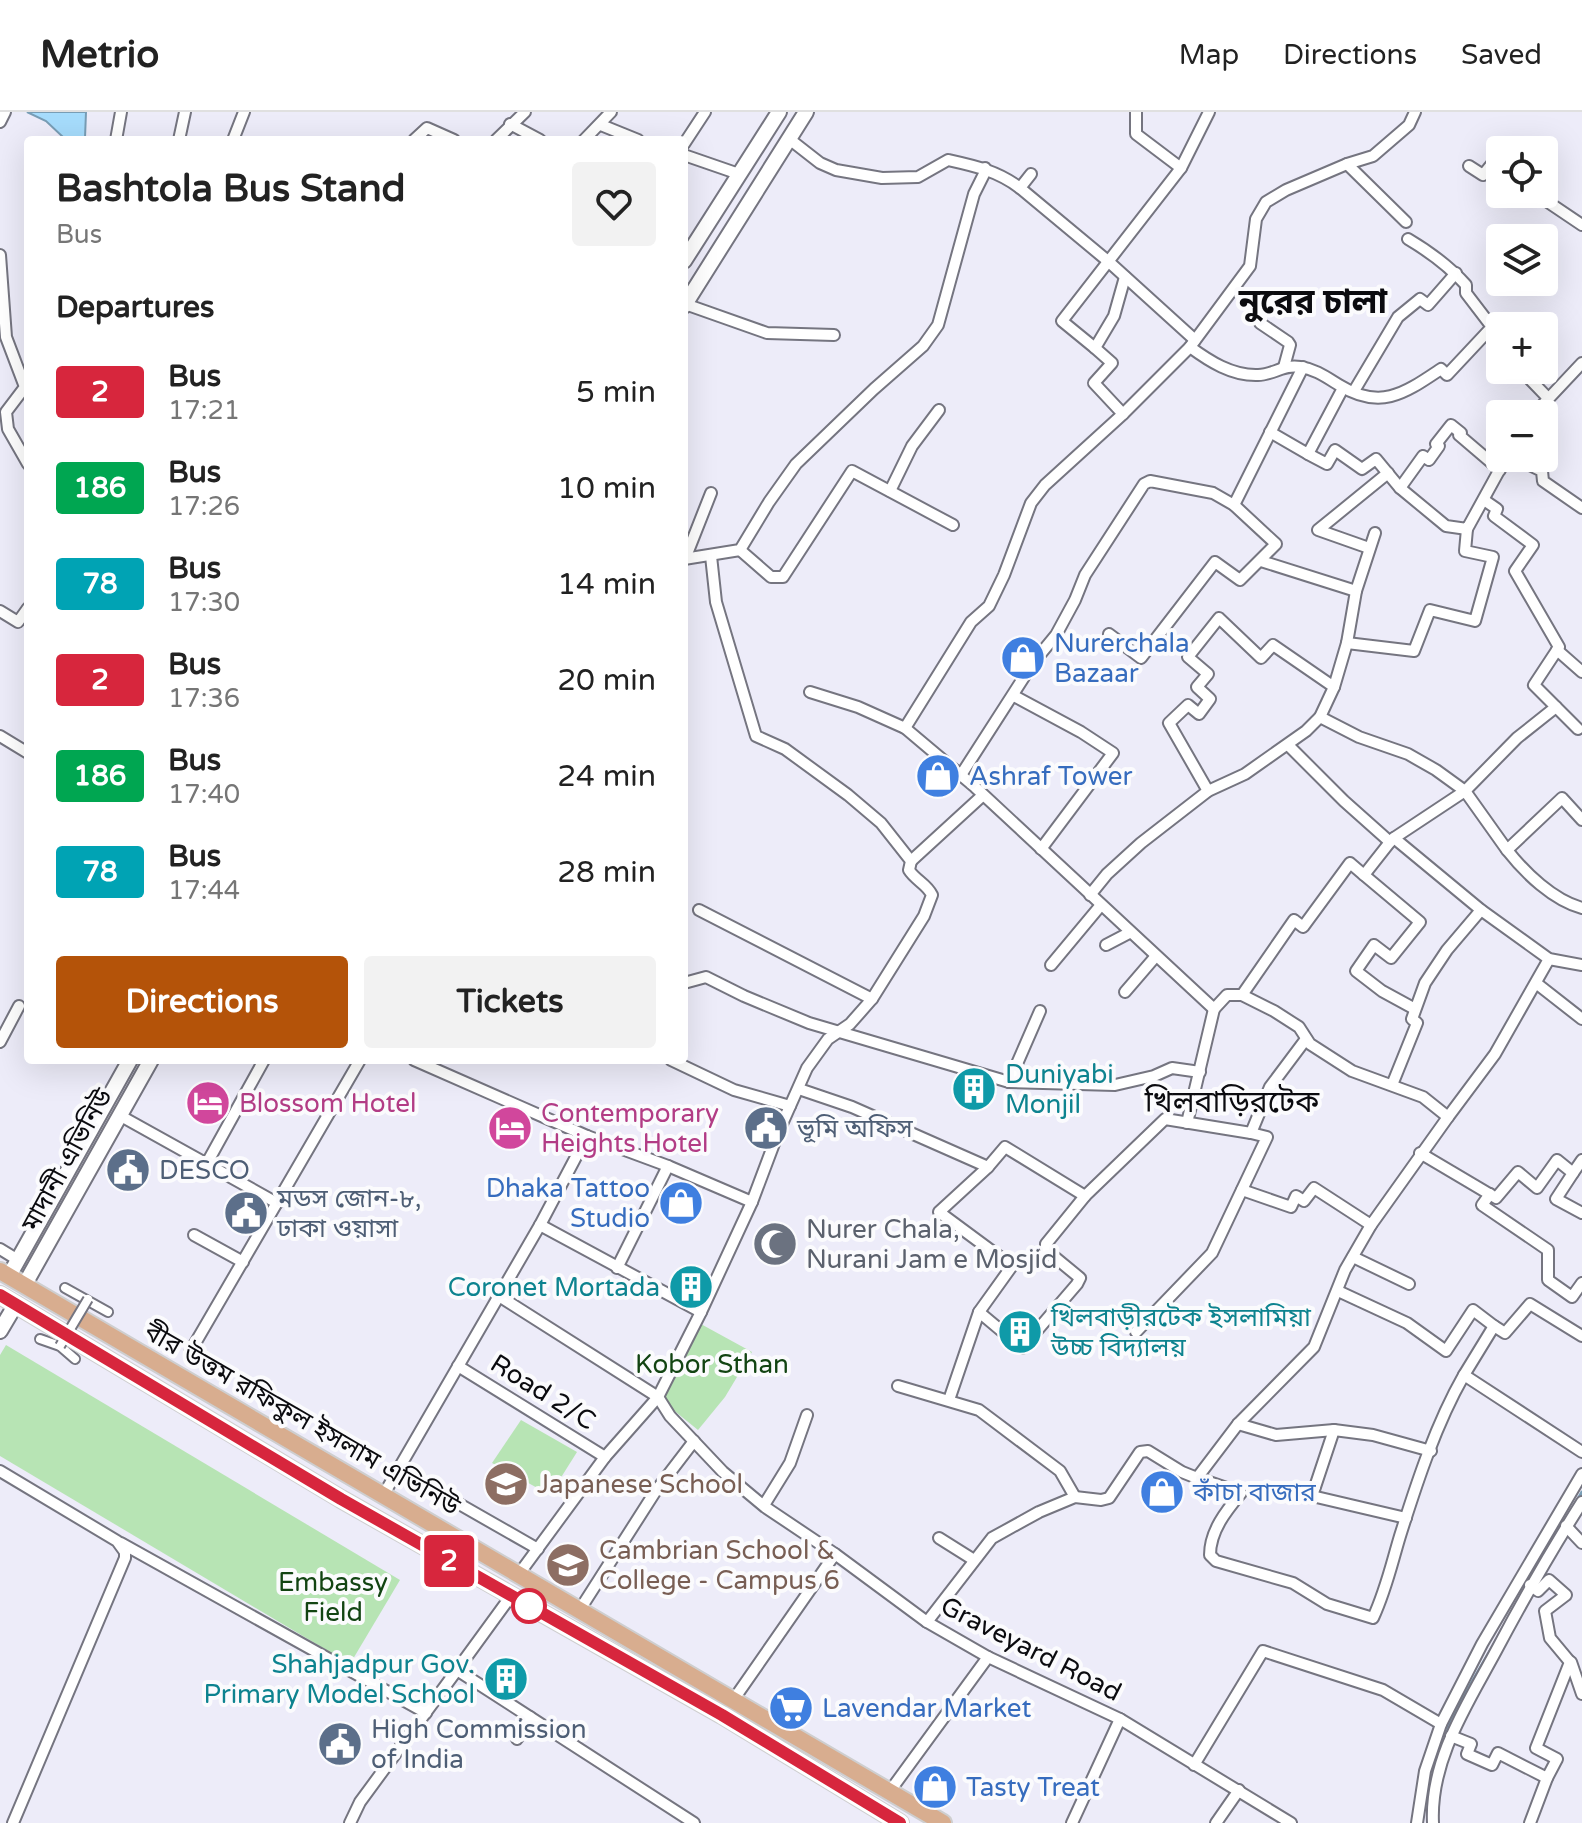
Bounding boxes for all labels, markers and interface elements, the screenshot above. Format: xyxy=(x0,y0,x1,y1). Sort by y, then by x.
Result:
text: Metrio xyxy=(40,32,159,78)
text: Map xyxy=(1179,38,1239,72)
text: Directions xyxy=(1283,38,1417,72)
text: Saved xyxy=(1461,38,1542,72)
map controls xyxy=(1486,136,1558,472)
button: locate xyxy=(1486,136,1558,208)
button: heart xyxy=(572,162,656,246)
text: Bashtola Bus Stand xyxy=(56,166,406,212)
text: Bus xyxy=(56,219,102,250)
button: layers xyxy=(1486,224,1558,296)
district label: নুরের চালা xyxy=(1238,282,1388,323)
text: Departures xyxy=(56,289,214,326)
button: + xyxy=(1486,312,1558,384)
text: Bus xyxy=(168,358,221,395)
text: 5 min xyxy=(576,374,656,411)
text: 2 xyxy=(91,375,109,409)
text: 17:21 xyxy=(168,395,240,426)
button: − xyxy=(1486,400,1558,472)
text: Bus xyxy=(168,454,221,491)
text: 10 min xyxy=(557,470,656,507)
text: 186 xyxy=(74,471,126,505)
text: 17:26 xyxy=(168,491,240,522)
text: Bus xyxy=(168,550,221,587)
text: 14 min xyxy=(557,566,656,603)
text: 78 xyxy=(82,567,118,601)
text: 17:30 xyxy=(168,587,240,618)
place label: Nurerchala Bazaar xyxy=(1054,628,1190,689)
shop icon: Nurerchala Bazaar xyxy=(999,634,1047,682)
text: Bus xyxy=(168,646,221,683)
text: 20 min xyxy=(557,662,656,699)
text: 2 xyxy=(91,663,109,697)
text: 17:36 xyxy=(168,683,240,714)
text: Bus xyxy=(168,742,221,779)
shop icon: Ashraf Tower xyxy=(914,752,962,800)
text: 24 min xyxy=(557,758,656,795)
text: 186 xyxy=(74,759,126,793)
place label: Ashraf Tower xyxy=(969,761,1133,792)
text: 17:40 xyxy=(168,779,240,810)
text: Bus xyxy=(168,838,221,875)
text: 28 min xyxy=(557,854,656,891)
text: 78 xyxy=(82,855,118,889)
text: 17:44 xyxy=(168,875,240,906)
button: Directions xyxy=(56,956,348,1048)
button: Tickets xyxy=(364,956,656,1048)
place label: Duniyabi Monjil xyxy=(1005,1059,1114,1120)
building icon: Duniyabi Monjil xyxy=(950,1065,998,1113)
hotel icon: Blossom Hotel xyxy=(184,1079,232,1127)
street label: মাদানী এভিনিউ xyxy=(14,1083,119,1238)
district label: খিলবাড়িরটেক xyxy=(1144,1084,1320,1121)
place label: Blossom Hotel xyxy=(239,1088,416,1119)
place label: Contemporary Heights Hotel xyxy=(541,1098,719,1159)
hotel icon: Contemporary Heights Hotel xyxy=(486,1104,534,1152)
public building icon: ভূমি অফিস xyxy=(742,1104,790,1152)
place label: ভূমি অফিস xyxy=(796,1113,914,1144)
public building icon: DESCO xyxy=(104,1146,152,1194)
place label: DESCO xyxy=(159,1155,250,1186)
place label: Dhaka Tattoo Studio xyxy=(486,1173,650,1234)
shop icon: Dhaka Tattoo Studio xyxy=(657,1179,705,1227)
place label: মডস জোন-৮, ঢাকা ওয়াসা xyxy=(276,1183,422,1244)
public building icon: মডস জোন-৮, ঢাকা ওয়াসা xyxy=(222,1189,270,1237)
place label: Nurer Chala, Nurani Jam e Mosjid xyxy=(806,1214,1057,1275)
mosque icon: Nurer Chala, Nurani Jam e Mosjid xyxy=(751,1220,799,1268)
building icon: Coronet Mortada xyxy=(667,1263,715,1311)
place label: Coronet Mortada xyxy=(448,1272,660,1303)
place label: খিলবাড়ীরটেক ইসলামিয়া উচ্চ বিদ্যালয় xyxy=(1050,1302,1312,1363)
building icon: খিলবাড়ীরটেক ইসলামিয়া উচ্চ বিদ্যালয় xyxy=(996,1308,1044,1356)
street label: বীর উত্তম রফিকুল ইসলাম এভিনিউ xyxy=(138,1315,466,1522)
street label: Road 2/C xyxy=(485,1348,601,1436)
park label: Kobor Sthan xyxy=(635,1349,789,1380)
school or university icon: Japanese School xyxy=(482,1460,530,1508)
shop icon: কাঁচা বাজার xyxy=(1138,1468,1186,1516)
place label: Japanese School xyxy=(537,1469,743,1500)
place label: কাঁচা বাজার xyxy=(1192,1477,1316,1508)
line badge: 2 xyxy=(423,1535,475,1587)
place label: Cambrian School & College - Campus 6 xyxy=(599,1535,840,1596)
school or university icon: Cambrian School & College - Campus 6 xyxy=(544,1541,592,1589)
text: 2 xyxy=(440,1544,458,1578)
park label: Embassy Field xyxy=(278,1567,388,1628)
unlabelled marker xyxy=(512,1589,546,1623)
street label: Graveyard Road xyxy=(935,1590,1127,1708)
place label: Shahjadpur Gov. Primary Model School xyxy=(203,1649,475,1710)
building icon: Shahjadpur Gov. Primary Model School xyxy=(482,1655,530,1703)
supermarket icon: Lavendar Market xyxy=(767,1684,815,1732)
place label: Lavendar Market xyxy=(822,1693,1032,1724)
place label: High Commission of India xyxy=(371,1714,587,1775)
public building icon: High Commission of India xyxy=(316,1720,364,1768)
shop icon: Tasty Treat xyxy=(911,1763,959,1811)
place label: Tasty Treat xyxy=(966,1772,1100,1803)

